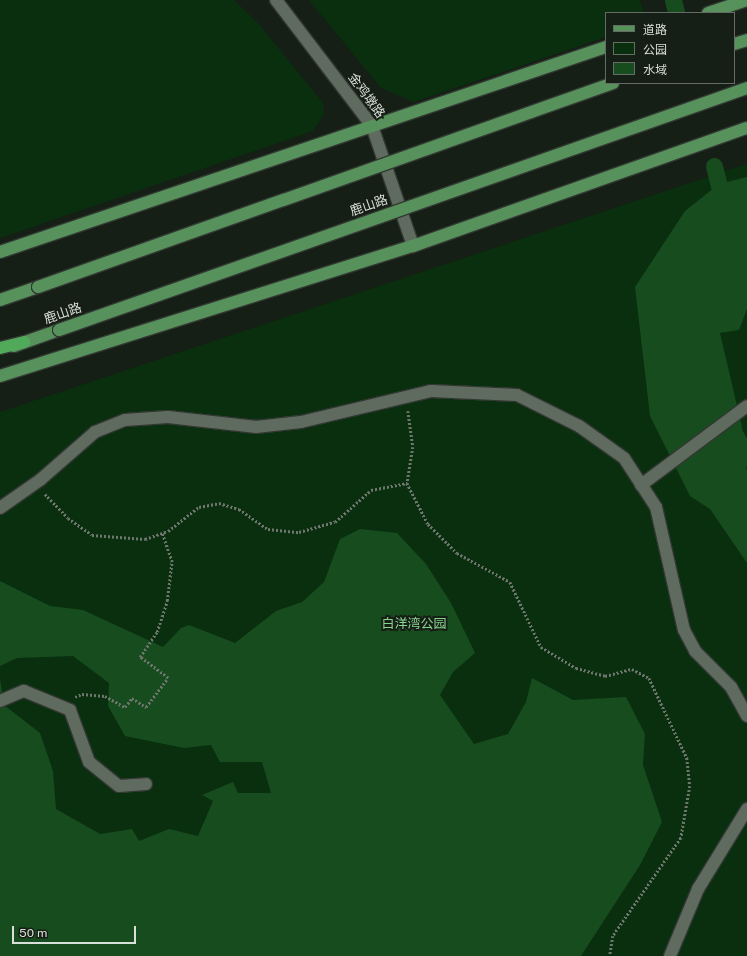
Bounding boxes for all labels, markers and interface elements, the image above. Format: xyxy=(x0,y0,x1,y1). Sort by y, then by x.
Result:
legend xyxy=(605,12,735,84)
text: 道路 xyxy=(643,23,667,37)
text: 公园 xyxy=(643,43,667,57)
text: 水域 xyxy=(643,63,667,77)
street label: 金鸡墩路 xyxy=(344,70,388,122)
street label: 鹿山路 xyxy=(348,192,390,220)
street label: 鹿山路 xyxy=(42,300,84,328)
park label: 白洋湾公园 xyxy=(382,616,446,632)
scale bar xyxy=(14,918,138,944)
text: 50 m xyxy=(19,926,47,940)

